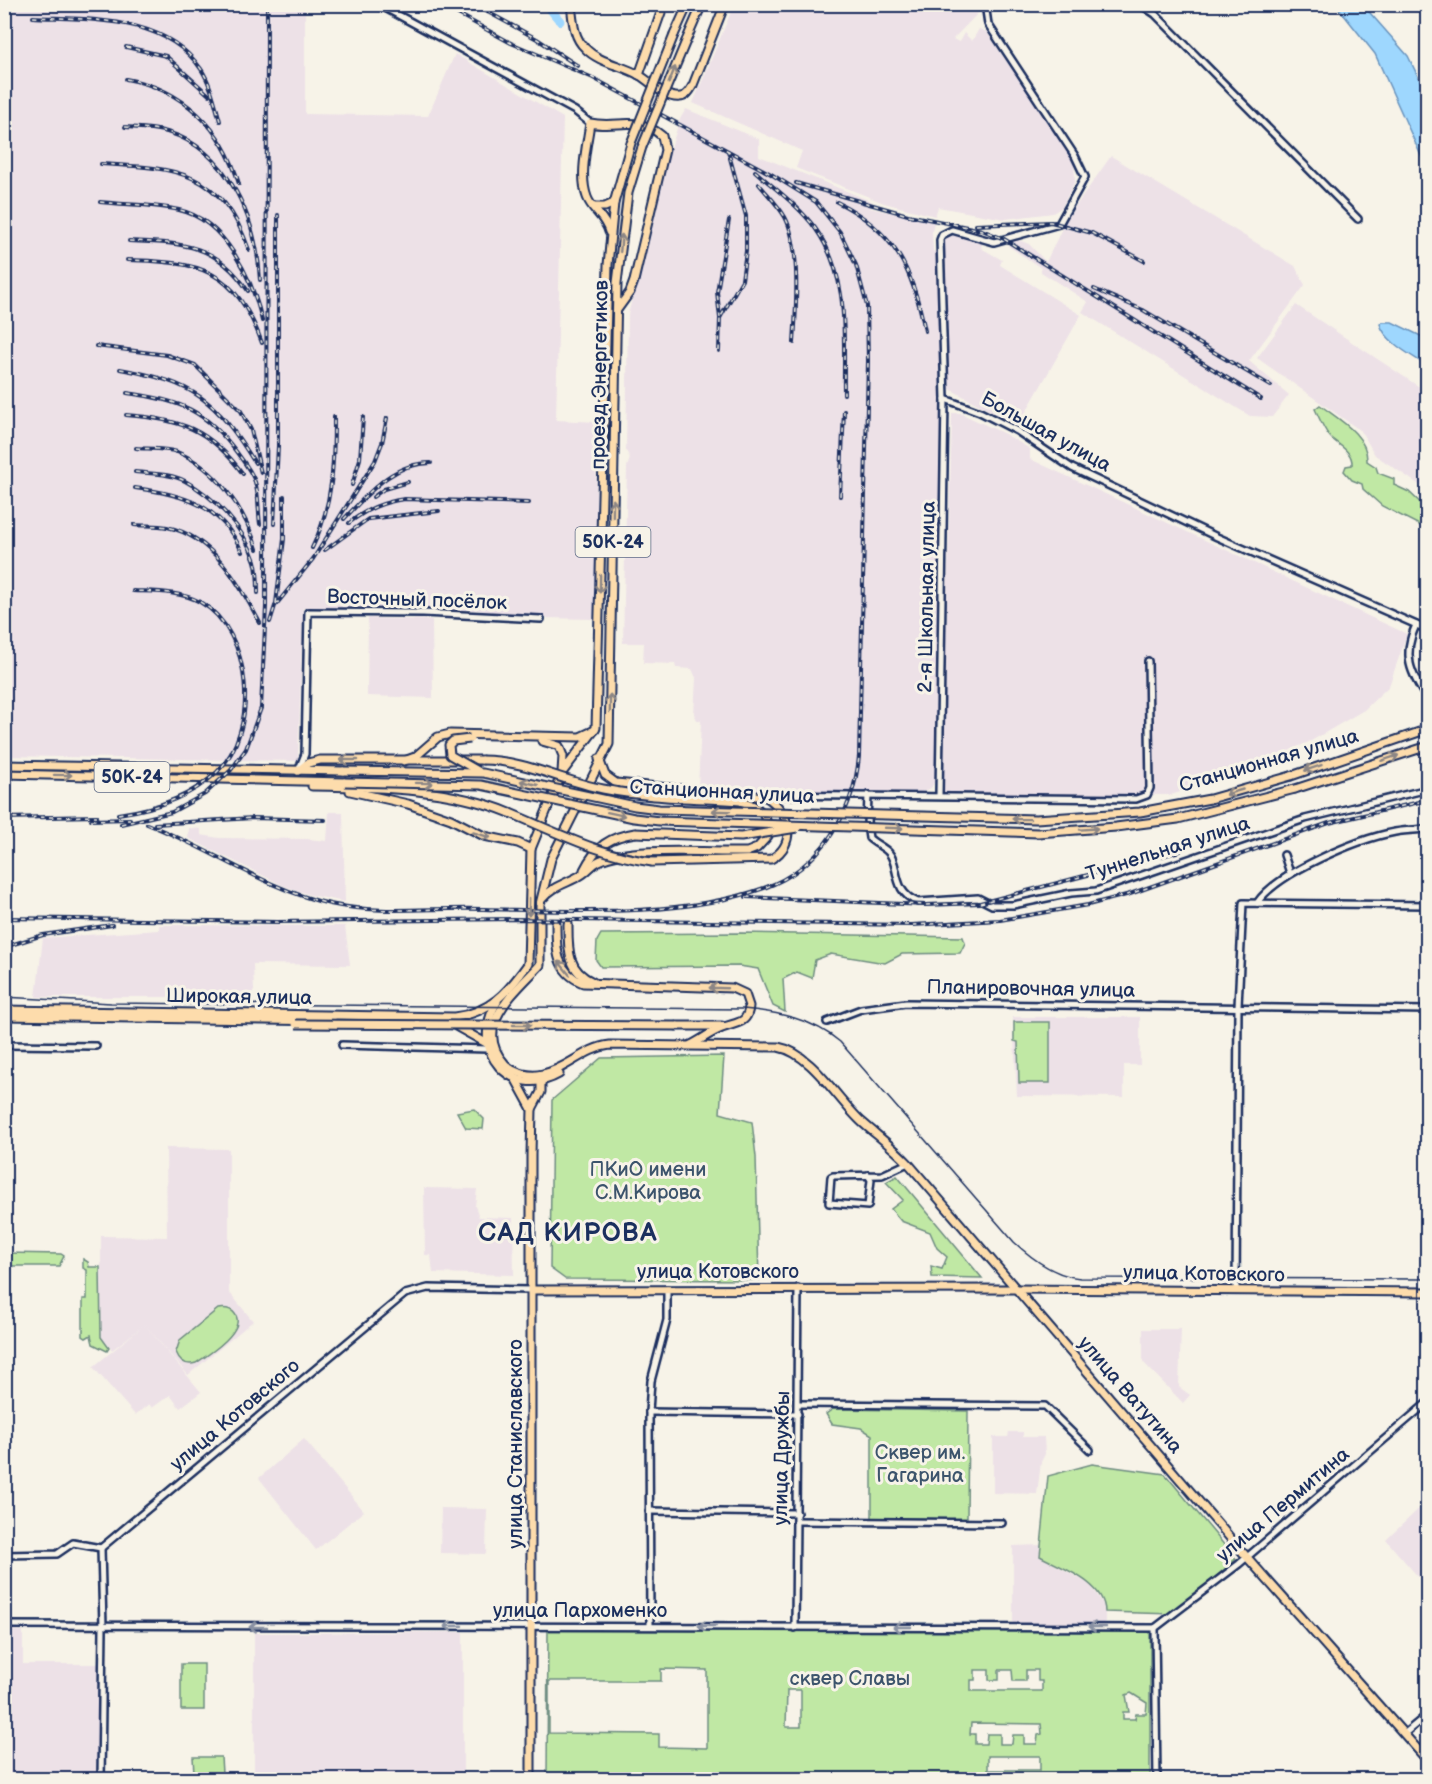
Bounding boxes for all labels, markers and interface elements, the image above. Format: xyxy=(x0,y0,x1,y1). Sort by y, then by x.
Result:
one-way arrow xyxy=(667,66,678,84)
one-way arrow xyxy=(616,234,627,253)
street label: проезд Энергетиков xyxy=(586,279,614,470)
street label: Большая улица xyxy=(977,386,1115,478)
one-way arrow xyxy=(607,499,619,519)
street label: 2-я Школьная улица xyxy=(913,501,941,693)
road number: 50К-24 xyxy=(576,527,650,557)
one-way arrow xyxy=(594,573,606,593)
street label: Восточный посёлок xyxy=(326,585,508,615)
one-way arrow xyxy=(604,694,616,714)
street label: Станционная улица xyxy=(1177,724,1362,798)
one-way arrow xyxy=(1380,752,1399,763)
one-way arrow xyxy=(340,754,360,766)
road number: 50К-24 xyxy=(94,762,170,792)
one-way arrow xyxy=(1304,764,1323,775)
one-way arrow xyxy=(52,770,72,781)
street label: Станционная улица xyxy=(629,775,815,809)
one-way arrow xyxy=(519,777,539,788)
one-way arrow xyxy=(414,778,434,789)
one-way arrow xyxy=(1225,787,1244,798)
one-way arrow xyxy=(711,805,731,816)
one-way arrow xyxy=(606,809,625,821)
street label: Туннельная улица xyxy=(1083,811,1253,887)
one-way arrow xyxy=(1011,813,1031,825)
one-way arrow xyxy=(884,822,904,834)
one-way arrow xyxy=(1079,823,1099,834)
one-way arrow xyxy=(472,830,491,841)
one-way arrow xyxy=(523,897,535,917)
one-way arrow xyxy=(558,960,571,976)
street label: Планировочная улица xyxy=(927,975,1136,1003)
one-way arrow xyxy=(709,982,729,993)
street label: Широкая улица xyxy=(166,984,312,1010)
one-way arrow xyxy=(512,1019,532,1031)
park label: ПКиО имени С.М.Кирова xyxy=(590,1158,706,1205)
district label: САД КИРОВА xyxy=(478,1218,658,1249)
street label: улица Котовского xyxy=(637,1260,799,1284)
street label: улица Котовского xyxy=(1123,1261,1285,1287)
street label: улица Ватутина xyxy=(1073,1332,1188,1459)
street label: улица Станиславского xyxy=(504,1339,528,1549)
street label: улица Котовского xyxy=(165,1354,305,1476)
street label: улица Дружбы xyxy=(769,1390,795,1526)
park label: Сквер им. Гагарина xyxy=(875,1441,965,1488)
street label: улица Пермитина xyxy=(1212,1442,1354,1568)
street label: улица Пархоменко xyxy=(493,1599,667,1623)
one-way arrow xyxy=(444,1620,464,1632)
one-way arrow xyxy=(697,1620,717,1632)
one-way arrow xyxy=(249,1621,269,1633)
one-way arrow xyxy=(892,1621,912,1633)
one-way arrow xyxy=(1087,1622,1107,1633)
park label: сквер Славы xyxy=(790,1667,910,1691)

